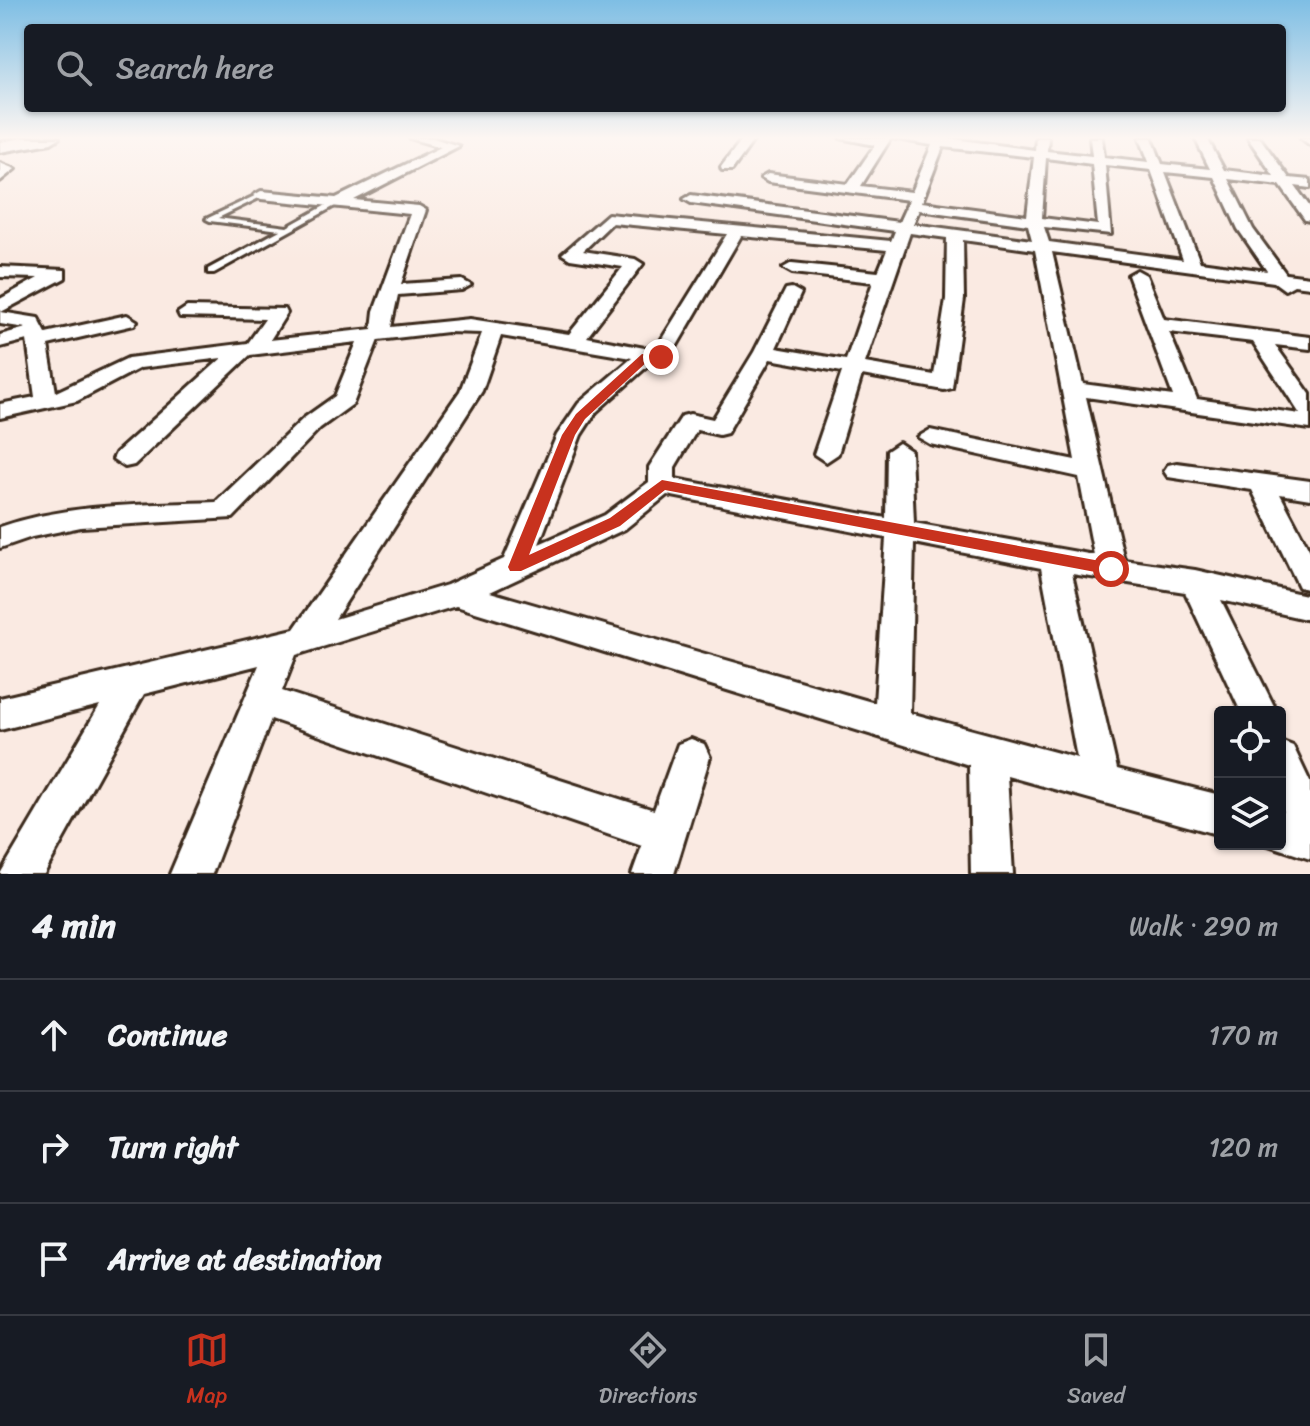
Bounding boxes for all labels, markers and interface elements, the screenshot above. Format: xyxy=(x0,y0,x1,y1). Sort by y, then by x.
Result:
search box xyxy=(24,24,1286,112)
text: Search here xyxy=(116,41,274,95)
icon: search xyxy=(52,46,96,90)
route end xyxy=(643,339,679,375)
route start xyxy=(1093,551,1129,587)
map controls xyxy=(1214,706,1286,850)
button: locate xyxy=(1214,706,1286,778)
button: layers xyxy=(1214,778,1286,850)
text: 4 min xyxy=(32,896,116,956)
text: Walk · 290 m xyxy=(1129,903,1278,949)
text: Continue xyxy=(108,1008,227,1062)
text: 170 m xyxy=(1209,1012,1278,1058)
icon: ahead xyxy=(32,1013,76,1057)
text: Turn right xyxy=(108,1120,238,1174)
text: 120 m xyxy=(1209,1124,1278,1170)
icon: right xyxy=(32,1125,76,1169)
text: Arrive at destination xyxy=(108,1232,382,1286)
icon: arrive xyxy=(32,1237,76,1281)
tab: Map xyxy=(185,1328,229,1415)
tab: Directions xyxy=(599,1328,697,1415)
tab: Saved xyxy=(1067,1328,1125,1415)

